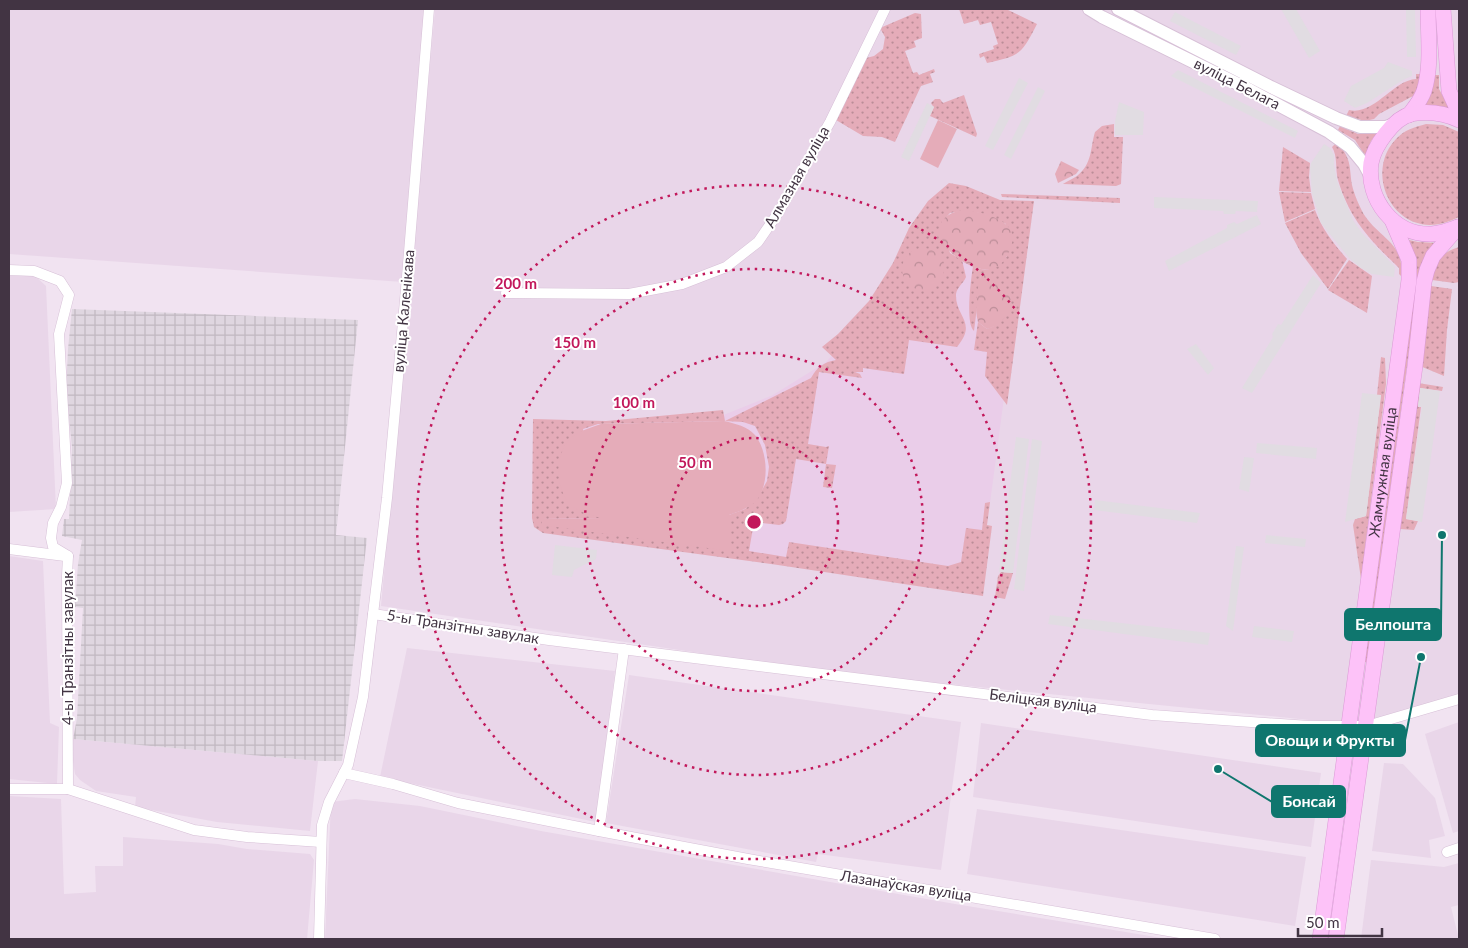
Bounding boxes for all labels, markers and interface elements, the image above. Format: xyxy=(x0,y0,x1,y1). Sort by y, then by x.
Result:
street label: вуліца Белага xyxy=(1191,54,1283,112)
street label: Алмазная вуліца xyxy=(760,123,832,230)
street label: вуліца Каленікава xyxy=(389,249,417,373)
text: 200 m xyxy=(495,274,537,292)
text: 150 m xyxy=(554,333,596,351)
text: 100 m xyxy=(613,393,655,411)
street label: Жамчужная вуліца xyxy=(1364,406,1400,538)
text: 50 m xyxy=(678,453,712,471)
centre of rings xyxy=(745,513,763,531)
street label: 4-ы Транзітны завулак xyxy=(58,571,76,725)
street label: 5-ы Транзітны завулак xyxy=(386,605,541,647)
callout: Белпошта xyxy=(1345,609,1441,640)
text: Белпошта xyxy=(1355,614,1431,633)
street label: Беліцкая вуліца xyxy=(988,684,1098,716)
callout: Овощи и Фрукты xyxy=(1256,725,1405,756)
text: Овощи и Фрукты xyxy=(1265,730,1395,749)
callout: Бонсай xyxy=(1272,786,1345,817)
text: Бонсай xyxy=(1282,791,1336,810)
street label: Лазанаўская вуліца xyxy=(838,866,973,904)
scale bar xyxy=(1298,906,1382,938)
text: 50 m xyxy=(1306,913,1340,931)

